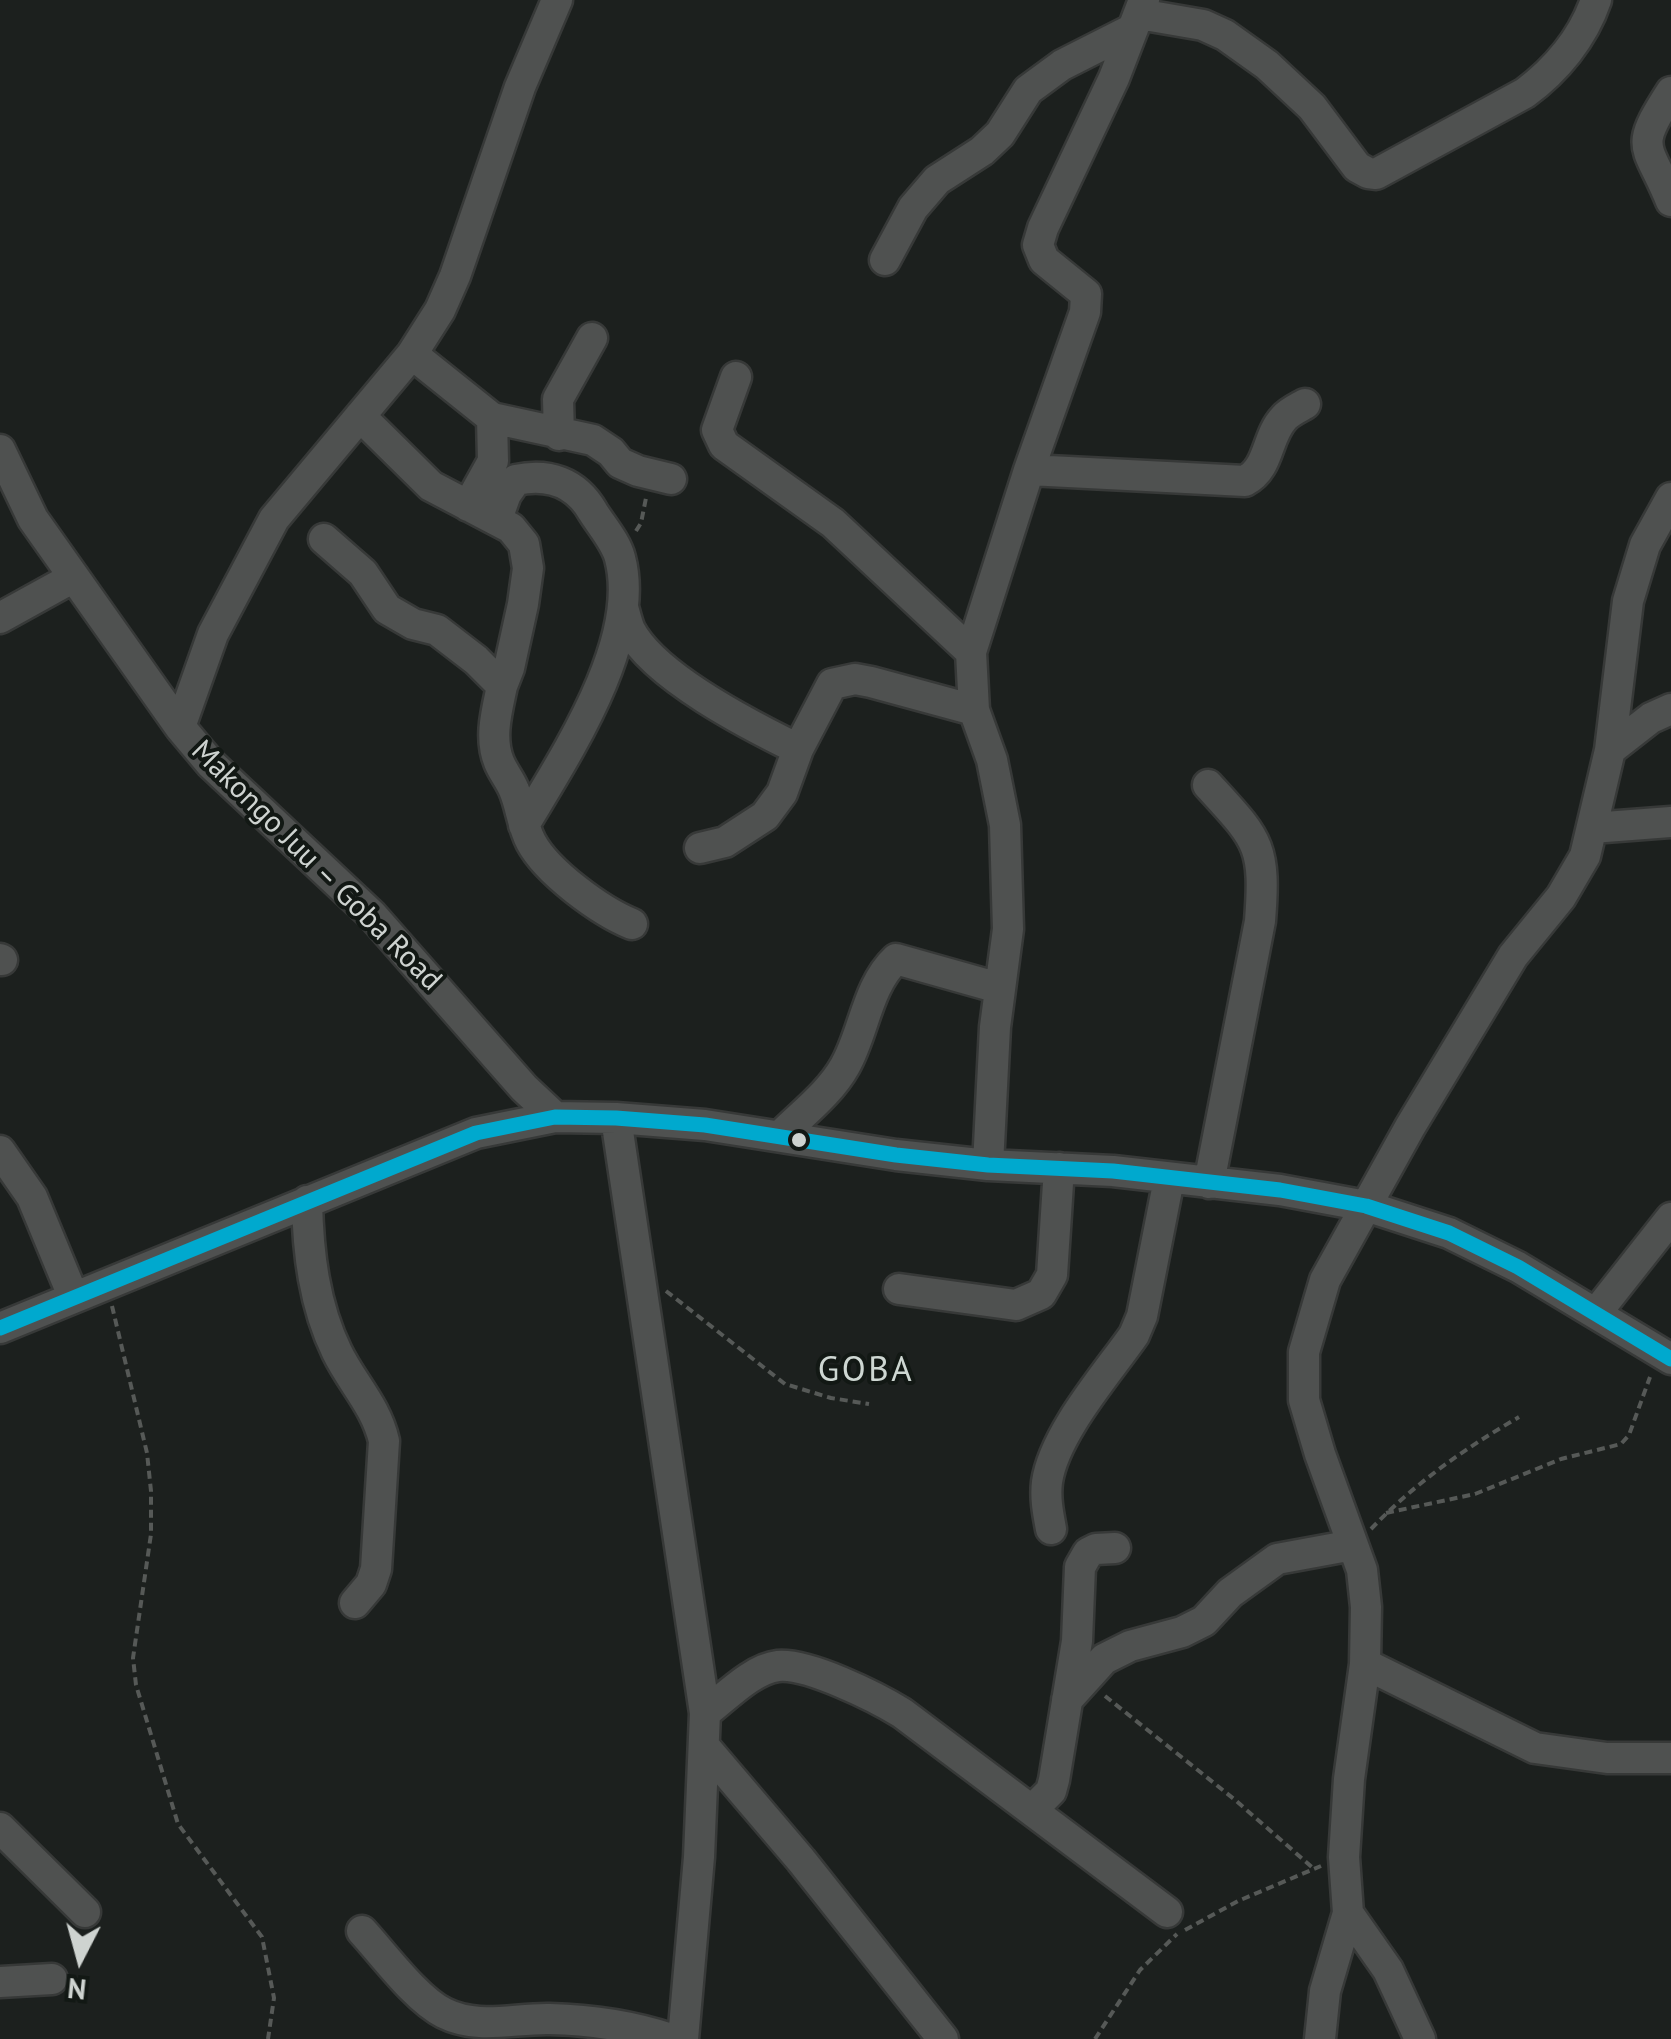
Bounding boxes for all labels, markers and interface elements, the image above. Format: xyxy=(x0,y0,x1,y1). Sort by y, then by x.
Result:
street label: Makongo Juu – Goba Road xyxy=(183,733,449,999)
unlabelled marker xyxy=(789,1130,809,1150)
district label: GOBA xyxy=(818,1350,914,1392)
north arrow xyxy=(30,1909,130,2009)
text: N xyxy=(66,1970,88,2009)

